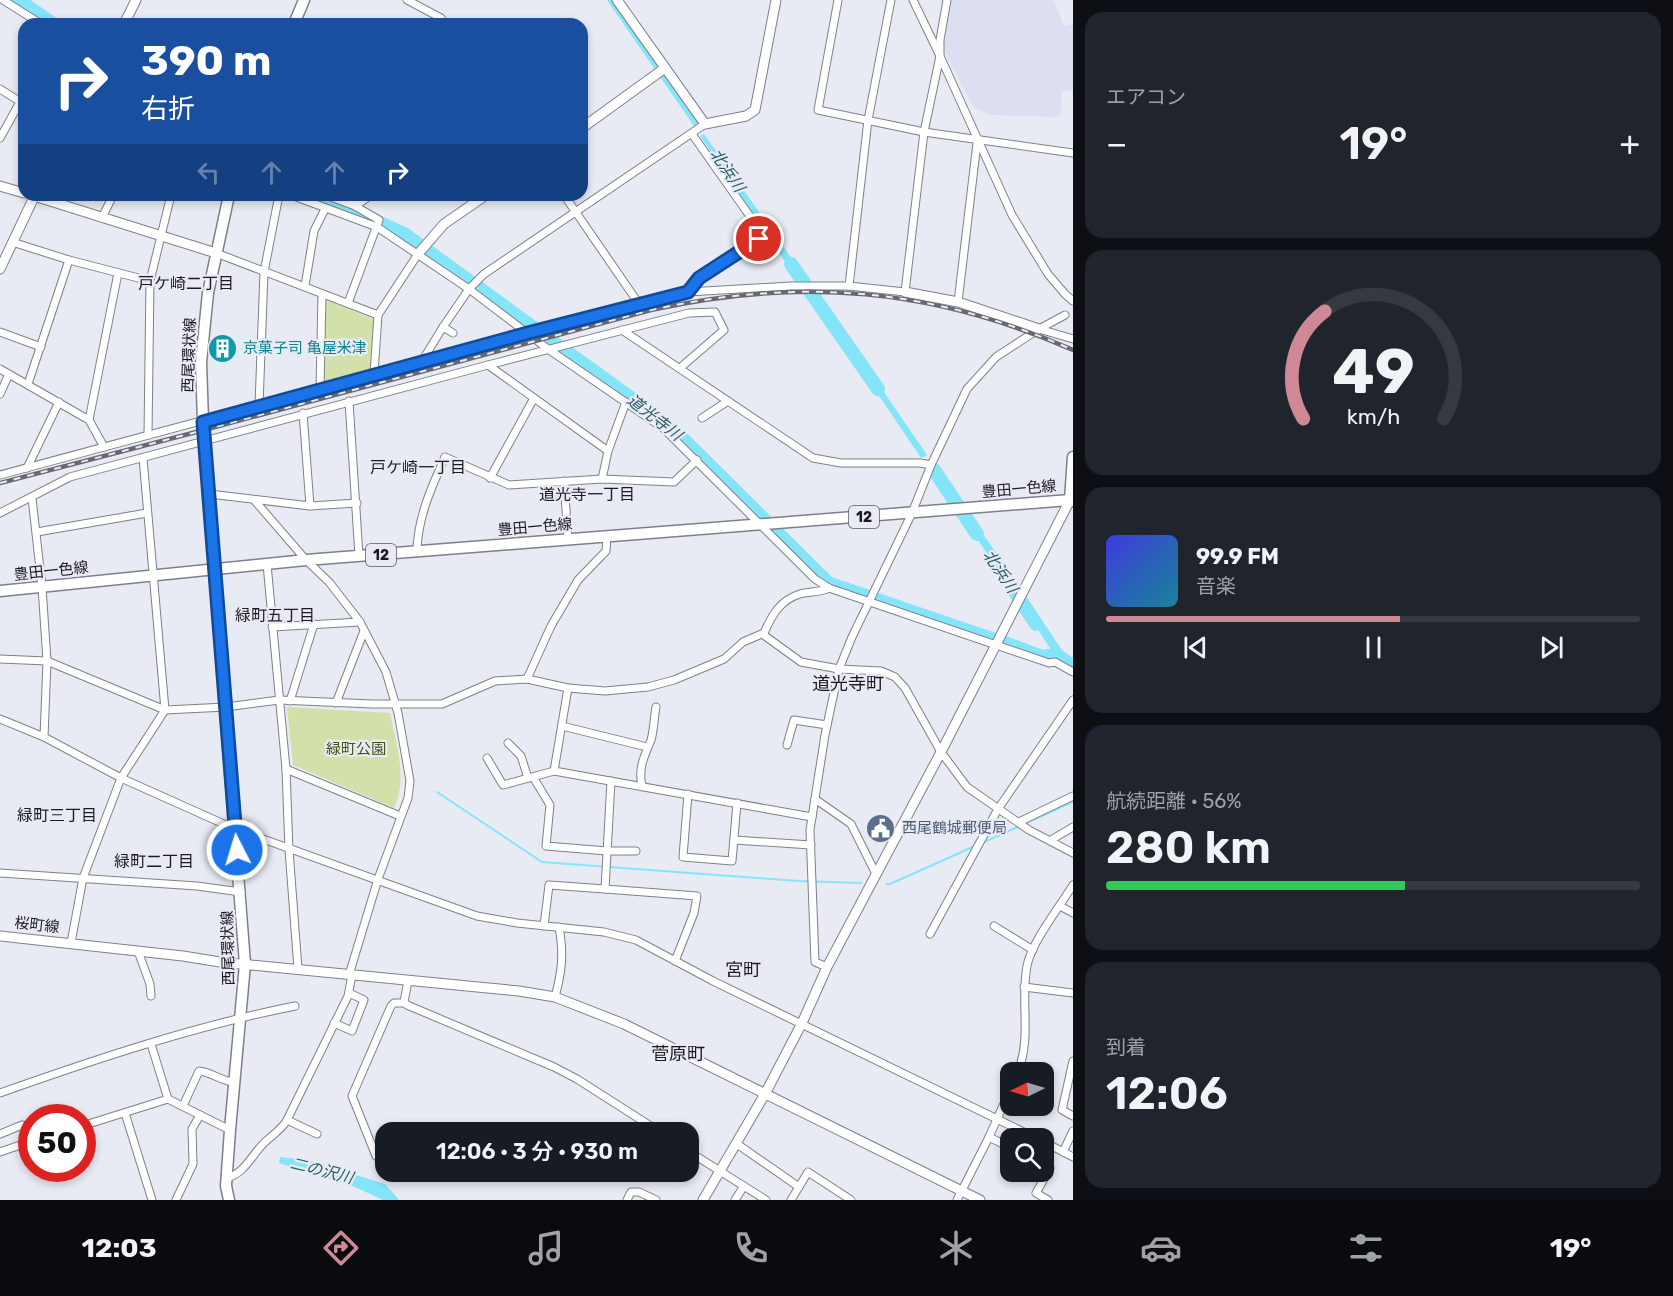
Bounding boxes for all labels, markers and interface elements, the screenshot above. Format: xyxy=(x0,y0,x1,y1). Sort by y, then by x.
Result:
text: 390 m xyxy=(141,36,272,86)
icon: right xyxy=(42,42,120,120)
text: エアコン xyxy=(1106,85,1186,109)
text: 右折 xyxy=(141,93,195,125)
text: 19° xyxy=(1339,117,1407,170)
text: − xyxy=(1106,124,1127,163)
text: + xyxy=(1619,124,1640,163)
water label: 北浜川 xyxy=(706,145,750,197)
icon: left xyxy=(192,156,225,189)
icon: ahead xyxy=(255,156,288,189)
icon: ahead xyxy=(318,156,351,189)
icon: right xyxy=(381,156,414,189)
pin xyxy=(733,213,784,264)
icon: arrive xyxy=(742,222,775,255)
district label: 戸ケ崎二丁目 xyxy=(138,274,234,293)
street label: 西尾環状線 xyxy=(179,317,199,393)
building icon: 京菓子司 亀屋米津 xyxy=(206,332,238,364)
text: 49 xyxy=(1332,336,1414,410)
place label: 京菓子司 亀屋米津 xyxy=(243,339,367,357)
water label: 道光寺川 xyxy=(624,390,687,446)
text: km/h xyxy=(1346,405,1400,430)
district label: 戸ケ崎一丁目 xyxy=(370,458,466,477)
street label: 豊田一色線 xyxy=(981,477,1057,501)
district label: 道光寺一丁目 xyxy=(539,485,635,504)
road number: 12 xyxy=(849,506,879,528)
street label: 豊田一色線 xyxy=(497,515,573,539)
text: 99.9 FM xyxy=(1196,543,1279,570)
road number: 12 xyxy=(366,544,396,566)
water label: 北浜川 xyxy=(979,546,1023,598)
street label: 豊田一色線 xyxy=(13,558,89,584)
text: 音楽 xyxy=(1196,574,1236,598)
district label: 緑町五丁目 xyxy=(235,606,315,625)
icon: previous xyxy=(1179,631,1212,664)
icon: pause xyxy=(1357,631,1390,664)
icon: next xyxy=(1535,631,1568,664)
district label: 道光寺町 xyxy=(812,673,884,695)
park label: 緑町公園 xyxy=(326,740,386,758)
text: 航続距離 · 56% xyxy=(1106,789,1242,813)
district label: 緑町三丁目 xyxy=(17,806,97,825)
public building icon: 西尾鶴城郵便局 xyxy=(865,812,897,844)
position arrow xyxy=(205,818,269,882)
place label: 西尾鶴城郵便局 xyxy=(902,819,1007,837)
text: 280 km xyxy=(1106,821,1271,874)
district label: 緑町二丁目 xyxy=(114,852,194,871)
street label: 西尾環状線 xyxy=(218,910,238,986)
street label: 桜町線 xyxy=(14,914,60,936)
district label: 宮町 xyxy=(725,959,761,981)
text: 到着 xyxy=(1106,1035,1146,1059)
district label: 菅原町 xyxy=(651,1043,705,1065)
north arrow xyxy=(1000,1062,1054,1116)
map controls xyxy=(1000,1062,1054,1182)
text: 12:06 xyxy=(1106,1067,1228,1120)
speed limit sign: 50 xyxy=(18,1104,96,1182)
button: search xyxy=(1000,1128,1054,1182)
text: 12:06 · 3 分 · 930 m xyxy=(436,1138,638,1165)
water label: 二の沢川 xyxy=(289,1154,357,1188)
icon: directions xyxy=(320,1227,362,1269)
icon: music xyxy=(525,1227,567,1269)
icon: phone xyxy=(730,1227,772,1269)
icon: climate xyxy=(935,1227,977,1269)
icon: car xyxy=(1140,1227,1182,1269)
icon: filters xyxy=(1345,1227,1387,1269)
text: 12:03 xyxy=(82,1232,157,1264)
text: 19° xyxy=(1550,1232,1591,1264)

